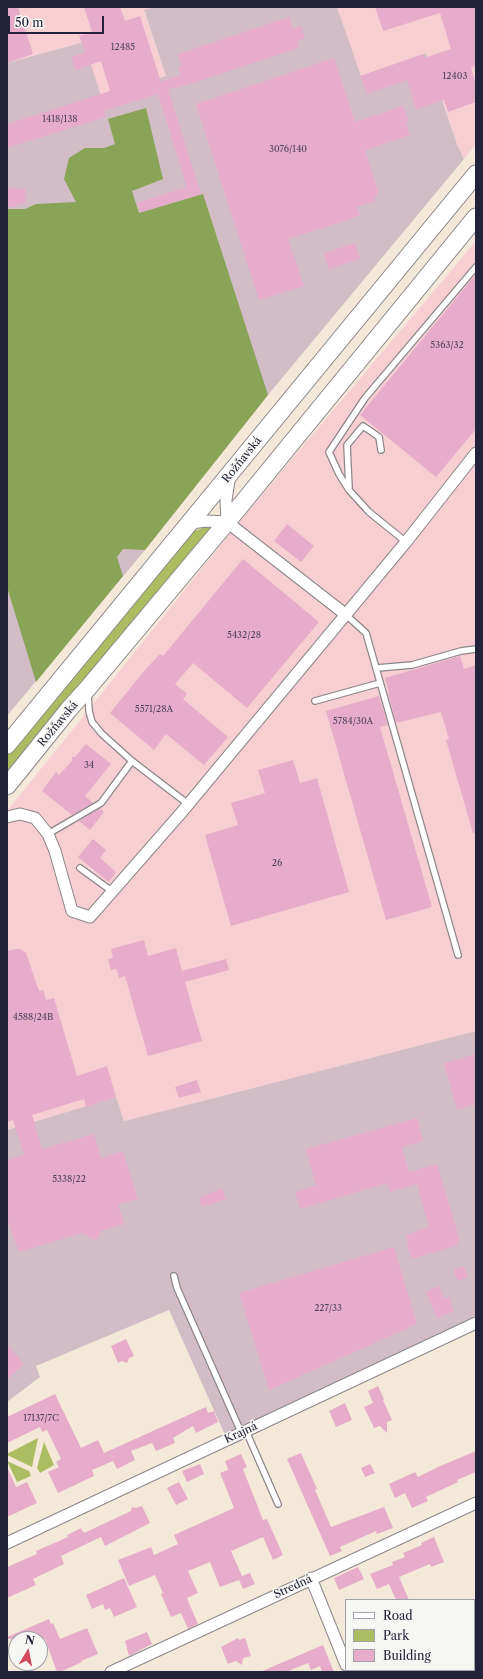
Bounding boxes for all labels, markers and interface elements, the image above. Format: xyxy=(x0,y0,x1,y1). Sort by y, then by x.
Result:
scale bar xyxy=(10,8,106,34)
text: 50 m xyxy=(15,15,44,30)
house number: 12485 xyxy=(111,42,135,52)
house number: 12403 xyxy=(443,71,467,81)
house number: 1418/138 xyxy=(42,114,78,124)
house number: 3076/140 xyxy=(269,144,307,154)
house number: 5363/32 xyxy=(430,340,464,350)
street label: Rožňavská xyxy=(220,434,264,486)
house number: 5432/28 xyxy=(227,630,261,640)
street label: Rožňavská xyxy=(35,699,81,749)
house number: 5571/28A xyxy=(135,704,173,714)
house number: 5784/30A xyxy=(333,716,373,726)
house number: 34 xyxy=(84,760,94,770)
house number: 26 xyxy=(272,858,282,868)
house number: 4588/24B xyxy=(13,1012,53,1022)
house number: 5338/22 xyxy=(52,1174,86,1184)
house number: 227/33 xyxy=(314,1303,342,1313)
house number: 17137/7C xyxy=(23,1413,59,1423)
street label: Krajná xyxy=(222,1420,260,1446)
street label: Stredná xyxy=(272,1572,314,1602)
legend xyxy=(345,1599,475,1671)
text: Road xyxy=(383,1608,413,1623)
text: Park xyxy=(383,1628,409,1643)
north arrow xyxy=(8,1631,48,1671)
text: N xyxy=(24,1632,36,1648)
text: Building xyxy=(383,1648,431,1663)

